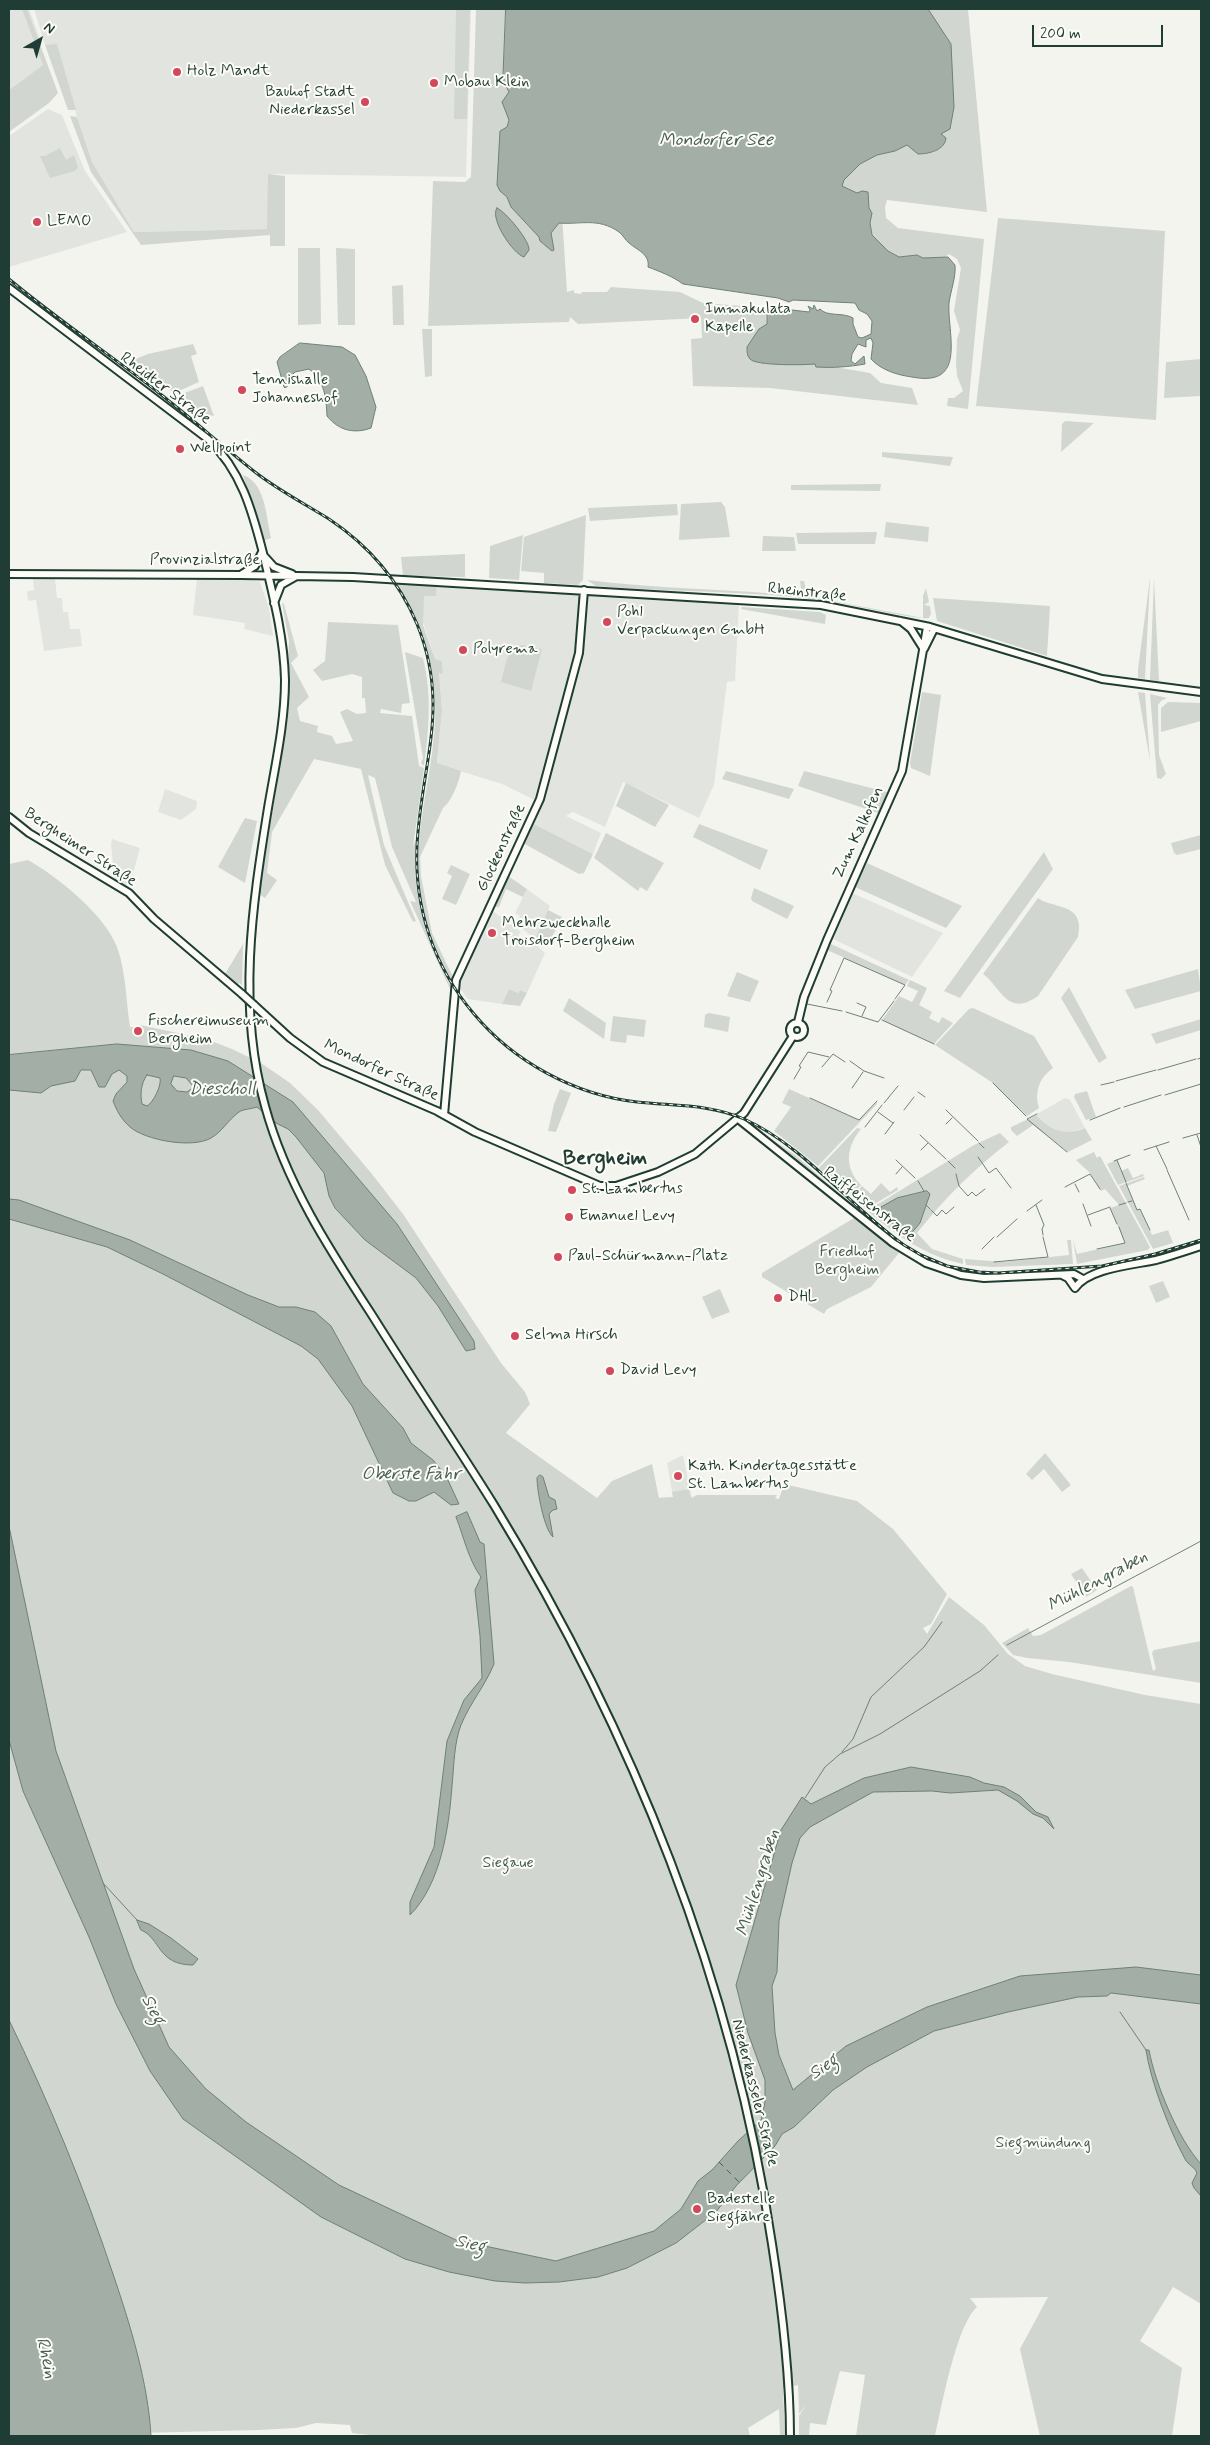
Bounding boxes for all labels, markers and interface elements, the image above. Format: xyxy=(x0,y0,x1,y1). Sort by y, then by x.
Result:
north arrow xyxy=(15,15,65,65)
scale bar xyxy=(1035,15,1166,47)
text: N xyxy=(40,18,58,38)
text: 200 m xyxy=(1040,24,1081,44)
place label: Holz Mandt xyxy=(187,62,270,82)
marker: Holz Mandt xyxy=(171,66,183,78)
place label: Mobau Klein xyxy=(444,73,529,93)
marker: Mobau Klein xyxy=(428,77,440,89)
place label: Bauhof Stadt Niederkassel xyxy=(265,83,355,121)
marker: Bauhof Stadt Niederkassel xyxy=(359,96,371,108)
water label: Mondorfer See xyxy=(659,130,773,152)
place label: LEMO xyxy=(47,212,92,232)
marker: LEMO xyxy=(31,216,43,228)
place label: Immakulata Kapelle xyxy=(705,300,791,338)
marker: Immakulata Kapelle xyxy=(689,313,701,325)
street label: Rheidter Straße xyxy=(116,349,214,429)
place label: Tennishalle Johanneshof xyxy=(252,371,338,409)
marker: Tennishalle Johanneshof xyxy=(236,384,248,396)
place label: Wellpoint xyxy=(190,439,252,459)
marker: Wellpoint xyxy=(174,443,186,455)
street label: Provinzialstraße xyxy=(150,551,260,571)
street label: Rheinstraße xyxy=(766,579,848,607)
place label: Pohl Verpackungen GmbH xyxy=(617,603,765,641)
marker: Pohl Verpackungen GmbH xyxy=(601,616,613,628)
place label: Polyrema xyxy=(473,640,538,660)
marker: Polyrema xyxy=(457,644,469,656)
street label: Zum Kalkofen xyxy=(829,784,889,882)
street label: Glockenstraße xyxy=(473,801,531,895)
street label: Bergheimer Straße xyxy=(20,804,140,892)
place label: Mehrzweckhalle Troisdorf-Bergheim xyxy=(502,914,635,952)
marker: Mehrzweckhalle Troisdorf-Bergheim xyxy=(486,927,498,939)
place label: Fischereimuseum Bergheim xyxy=(148,1012,269,1050)
marker: Fischereimuseum Bergheim xyxy=(132,1025,144,1037)
street label: Mondorfer Straße xyxy=(320,1036,442,1106)
water label: Diescholl xyxy=(189,1079,255,1101)
district label: Bergheim xyxy=(563,1147,647,1173)
street label: Raiffeisenstraße xyxy=(819,1163,919,1247)
place label: St. Lambertus xyxy=(582,1180,683,1200)
marker: St. Lambertus xyxy=(566,1184,578,1196)
place label: Emanuel Levy xyxy=(579,1207,675,1227)
marker: Emanuel Levy xyxy=(563,1211,575,1223)
park label: Friedhof Bergheim xyxy=(815,1243,879,1281)
place label: Paul-Schürmann-Platz xyxy=(568,1247,728,1267)
marker: Paul-Schürmann-Platz xyxy=(552,1251,564,1263)
place label: DHL xyxy=(788,1288,817,1308)
marker: DHL xyxy=(772,1292,784,1304)
place label: Selma Hirsch xyxy=(525,1326,618,1346)
marker: Selma Hirsch xyxy=(509,1330,521,1342)
place label: David Levy xyxy=(620,1361,696,1381)
marker: David Levy xyxy=(604,1365,616,1377)
place label: Kath. Kindertagesstätte St. Lambertus xyxy=(688,1457,857,1495)
water label: Oberste Fahr xyxy=(361,1464,461,1486)
marker: Kath. Kindertagesstätte St. Lambertus xyxy=(672,1470,684,1482)
water label: Mühlengraben xyxy=(1044,1547,1152,1617)
water label: Mühlengraben xyxy=(733,1827,785,1939)
park label: Siegaue xyxy=(482,1854,534,1874)
water label: Sieg xyxy=(135,1991,169,2029)
street label: Niederkasseler Straße xyxy=(726,2017,782,2169)
water label: Sieg xyxy=(805,2050,843,2086)
park label: Siegmündung xyxy=(995,2134,1091,2154)
place label: Badestelle Siegfähre xyxy=(707,2190,775,2228)
marker: Badestelle Siegfähre xyxy=(691,2203,703,2215)
water label: Sieg xyxy=(453,2231,487,2259)
water label: Rhein xyxy=(30,2335,60,2381)

